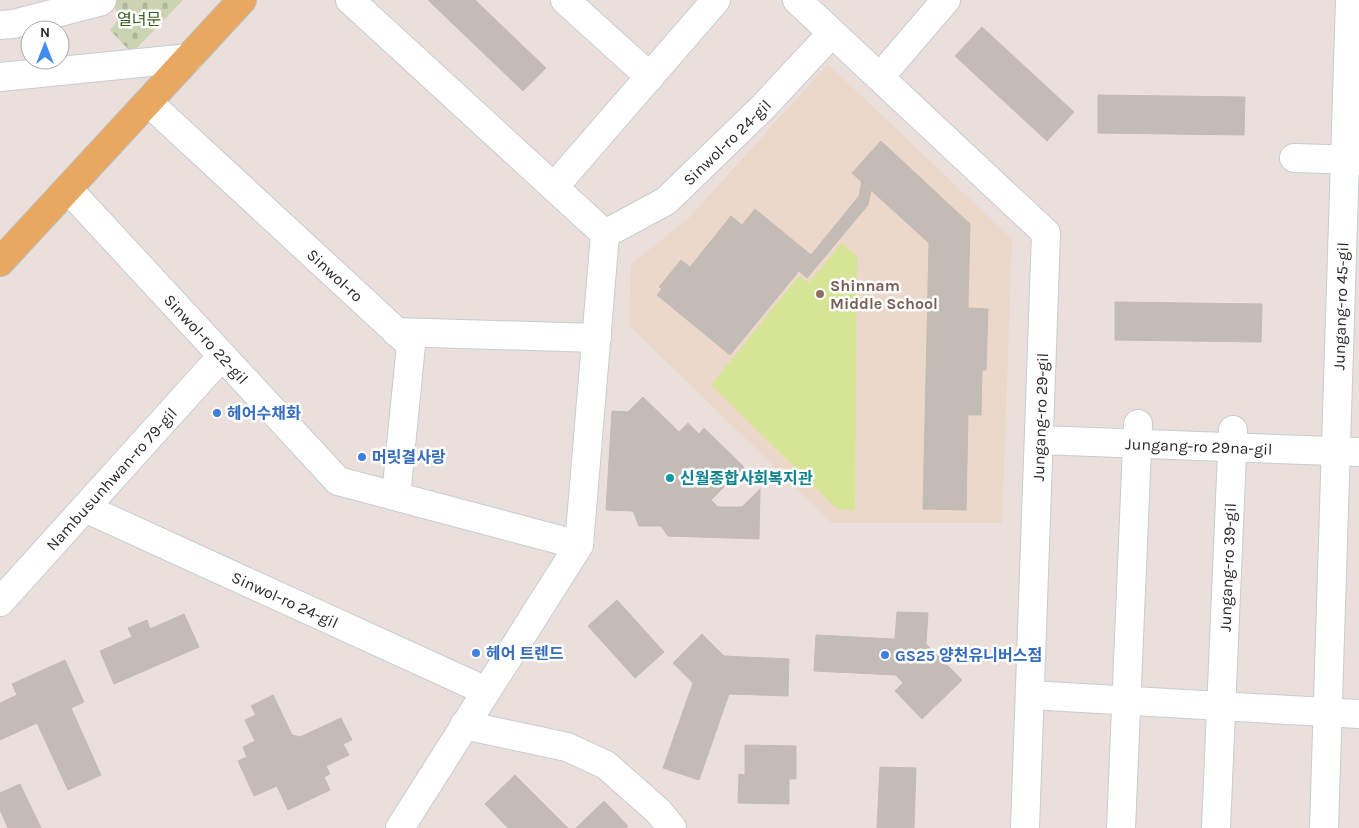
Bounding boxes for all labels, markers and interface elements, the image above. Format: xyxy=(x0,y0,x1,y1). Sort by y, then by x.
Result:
park label: 열녀문 xyxy=(117,10,161,29)
north arrow xyxy=(20,20,70,70)
text: N xyxy=(40,24,50,41)
street label: Sinwol-ro 24-gil xyxy=(679,96,775,189)
street label: Jungang-ro 45-gil xyxy=(1329,242,1352,371)
street label: Sinwol-ro xyxy=(303,245,367,306)
place label: Shinnam Middle School xyxy=(830,276,938,313)
marker: Shinnam Middle School xyxy=(814,288,826,300)
street label: Sinwol-ro 22-gil xyxy=(160,290,252,388)
street label: Jungang-ro 29-gil xyxy=(1029,352,1052,482)
street label: Nambusunhwan-ro 79-gil xyxy=(42,404,181,555)
place label: 헤어수채화 xyxy=(227,404,301,423)
marker: 헤어수채화 xyxy=(211,407,223,419)
street label: Jungang-ro 29na-gil xyxy=(1125,434,1273,459)
place label: 머릿결사랑 xyxy=(372,448,446,467)
marker: 머릿결사랑 xyxy=(356,451,368,463)
place label: 신월종합사회복지관 xyxy=(680,469,813,488)
marker: 신월종합사회복지관 xyxy=(664,472,676,484)
street label: Jungang-ro 39-gil xyxy=(1215,502,1240,632)
street label: Sinwol-ro 24-gil xyxy=(229,567,341,632)
place label: 헤어 트렌드 xyxy=(486,644,564,663)
place label: GS25 양천유니버스점 xyxy=(895,646,1042,665)
marker: 헤어 트렌드 xyxy=(470,647,482,659)
marker: GS25 양천유니버스점 xyxy=(879,649,891,661)

